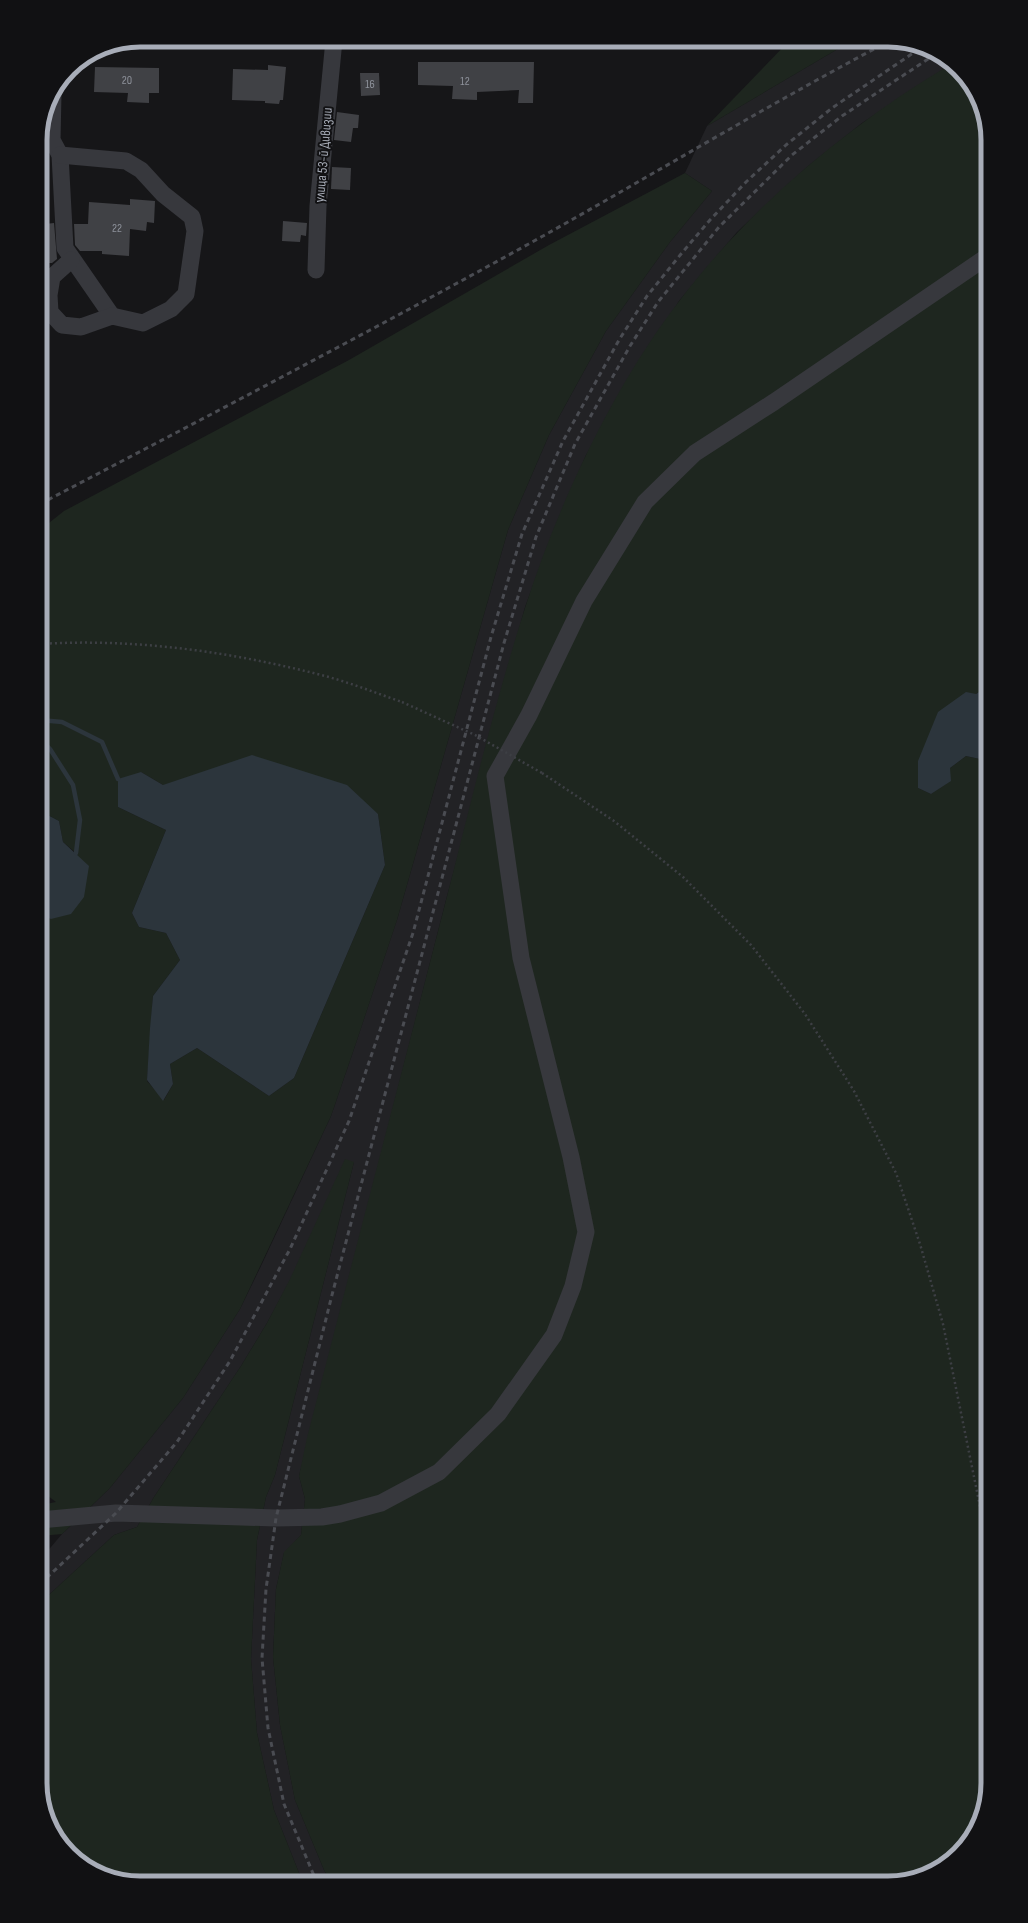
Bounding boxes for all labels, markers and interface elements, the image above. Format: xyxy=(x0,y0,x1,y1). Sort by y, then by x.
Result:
house number: 20 xyxy=(122,73,132,88)
house number: 12 xyxy=(460,74,470,89)
house number: 16 xyxy=(365,77,375,92)
street label: улица 53-й Дивизии xyxy=(311,107,336,203)
house number: 22 xyxy=(112,221,122,236)

